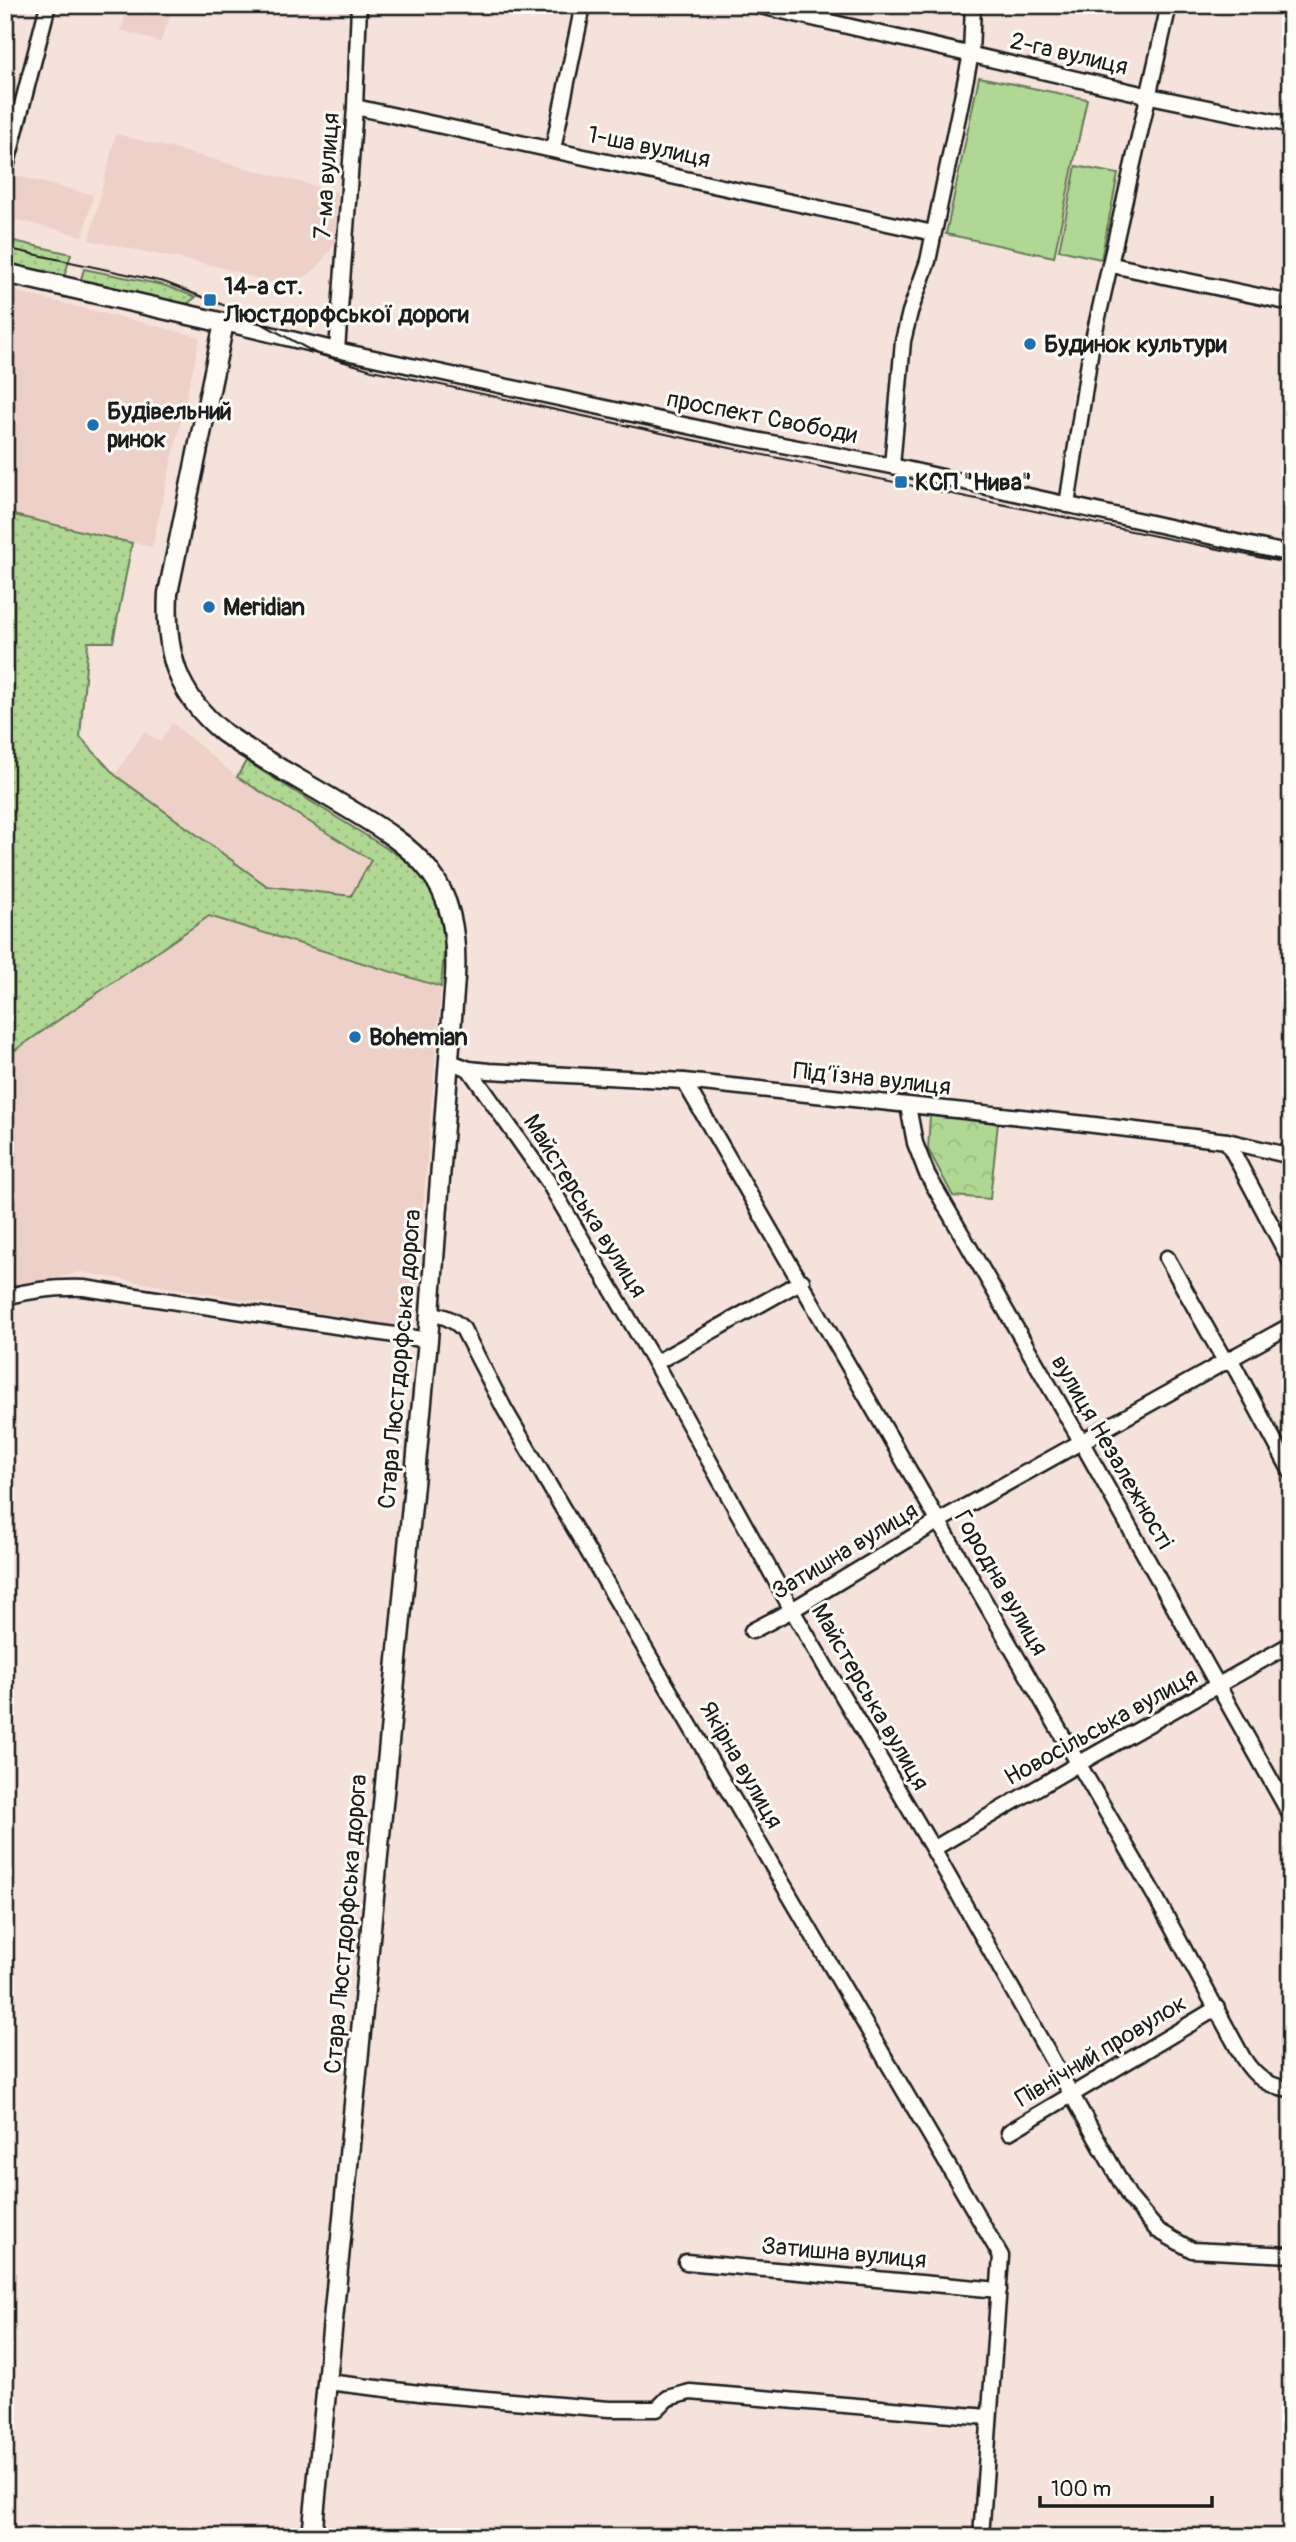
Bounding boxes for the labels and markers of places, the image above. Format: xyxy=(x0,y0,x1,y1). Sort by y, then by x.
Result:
place label: 14-а ст. Люстдорфської дороги xyxy=(223,272,469,329)
marker: 14-а ст. Люстдорфської дороги xyxy=(202,292,218,308)
place label: Будинок культури xyxy=(1044,330,1227,359)
marker: Будинок культури xyxy=(1022,336,1038,352)
place label: Будівельний ринок xyxy=(107,397,232,454)
marker: Будівельний ринок xyxy=(85,417,101,433)
place label: КСП "Нива" xyxy=(915,468,1032,497)
marker: КСП "Нива" xyxy=(893,474,909,490)
place label: Meridian xyxy=(223,593,305,622)
marker: Meridian xyxy=(201,599,217,615)
place label: Bohemian xyxy=(369,1023,468,1052)
marker: Bohemian xyxy=(347,1029,363,1045)

